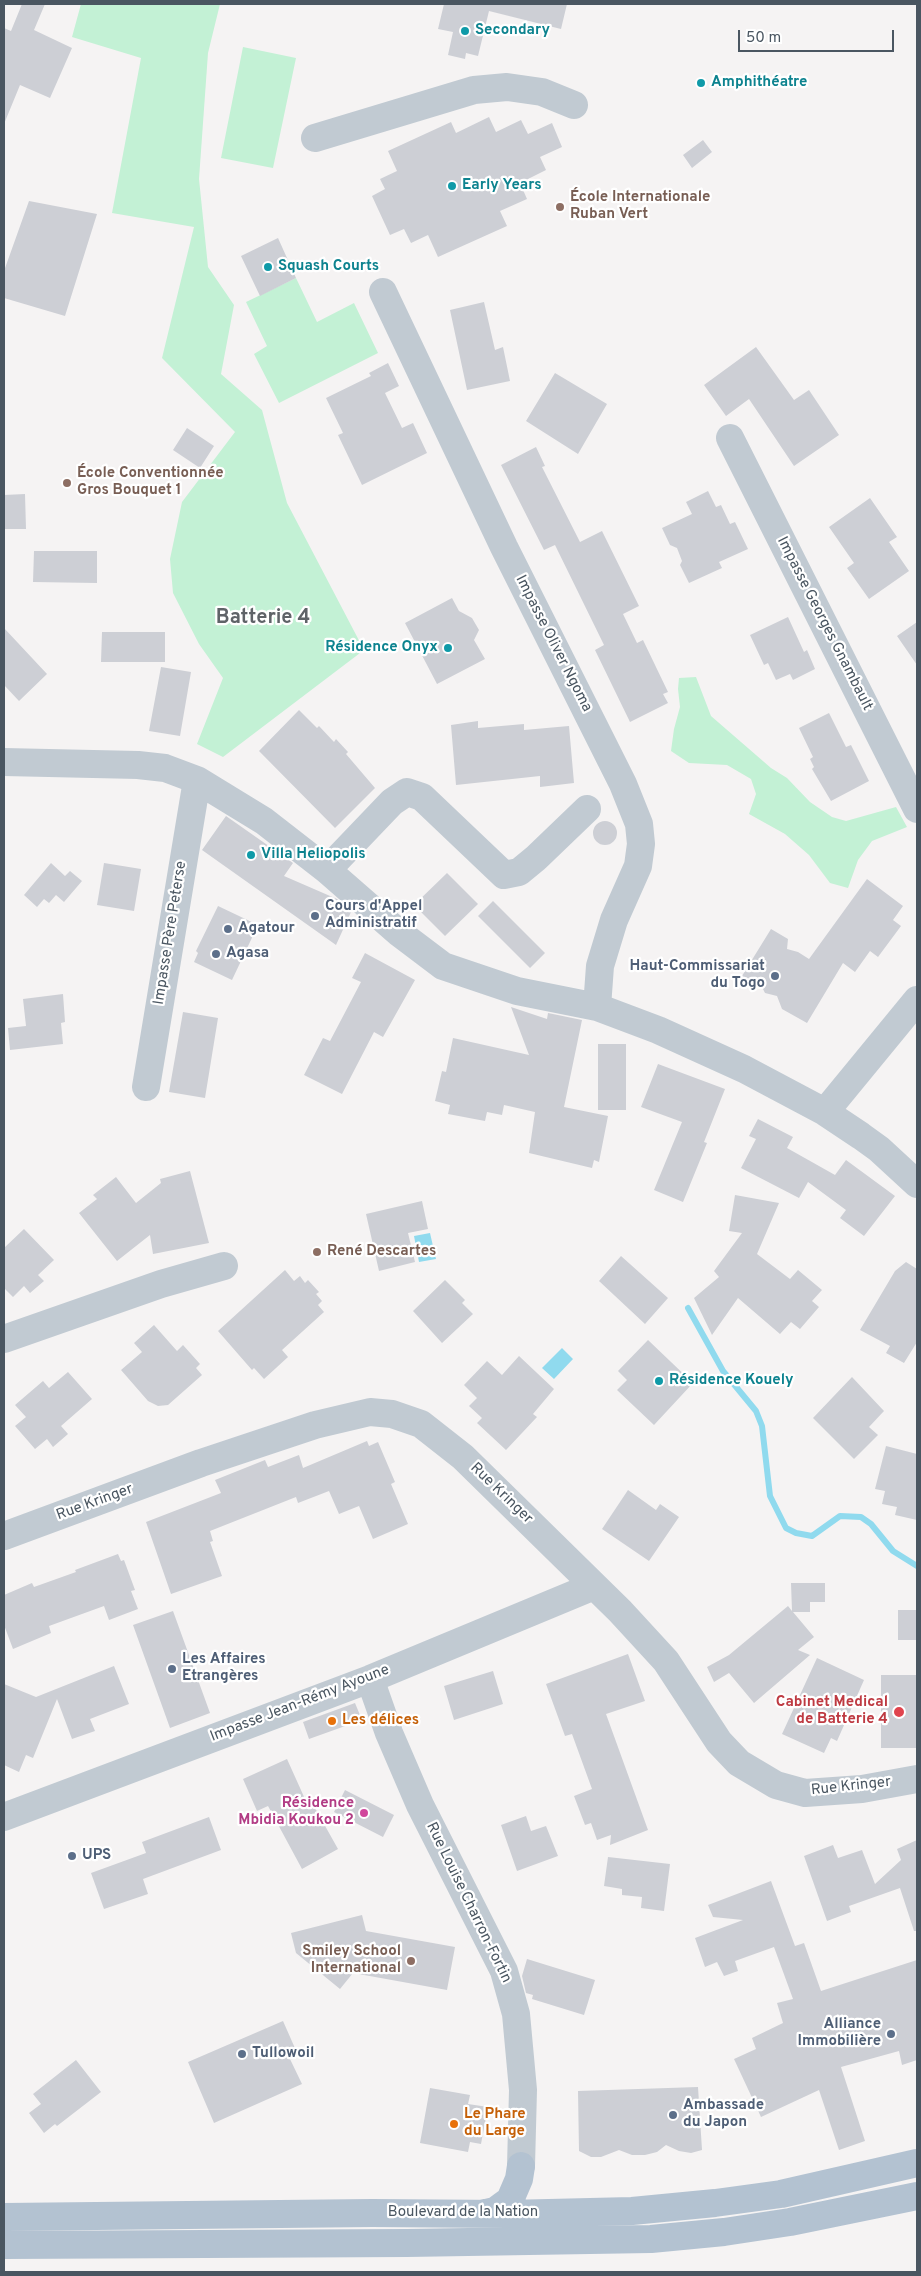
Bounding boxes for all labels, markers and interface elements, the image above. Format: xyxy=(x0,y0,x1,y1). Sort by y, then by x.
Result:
scale bar xyxy=(741,20,897,52)
place label: Secondary xyxy=(475,22,550,40)
marker: Secondary xyxy=(459,25,471,37)
text: 50 m xyxy=(746,29,781,48)
place label: Amphithéatre xyxy=(711,74,807,92)
marker: Amphithéatre xyxy=(695,77,707,89)
place label: Early Years xyxy=(462,177,542,195)
marker: Early Years xyxy=(446,180,458,192)
place label: École Internationale Ruban Vert xyxy=(570,189,710,224)
marker: École Internationale Ruban Vert xyxy=(554,201,566,213)
place label: Squash Courts xyxy=(278,258,379,276)
marker: Squash Courts xyxy=(262,261,274,273)
place label: École Conventionnée Gros Bouquet 1 xyxy=(77,465,224,500)
marker: École Conventionnée Gros Bouquet 1 xyxy=(61,477,73,489)
street label: Impasse Georges Gnambault xyxy=(772,534,876,714)
street label: Impasse Oliver Ngoma xyxy=(511,573,595,715)
district label: Batterie 4 xyxy=(216,607,310,631)
place label: Résidence Onyx xyxy=(325,639,438,657)
marker: Résidence Onyx xyxy=(442,642,454,654)
place label: Villa Heliopolis xyxy=(261,846,366,864)
marker: Villa Heliopolis xyxy=(245,849,257,861)
street label: Impasse Père Peterse xyxy=(151,860,191,1006)
place label: Cours d'Appel Administratif xyxy=(325,898,422,933)
marker: Cours d'Appel Administratif xyxy=(309,910,321,922)
place label: Agatour xyxy=(238,920,295,938)
marker: Agatour xyxy=(222,923,234,935)
place label: Agasa xyxy=(226,945,269,963)
marker: Agasa xyxy=(210,948,222,960)
place label: Haut-Commissariat du Togo xyxy=(629,958,765,993)
marker: Haut-Commissariat du Togo xyxy=(769,970,781,982)
place label: René Descartes xyxy=(327,1243,436,1261)
marker: René Descartes xyxy=(311,1246,323,1258)
place label: Résidence Kouely xyxy=(669,1372,794,1390)
marker: Résidence Kouely xyxy=(653,1375,665,1387)
street label: Rue Kringer xyxy=(466,1460,536,1528)
street label: Rue Kringer xyxy=(54,1481,136,1525)
place label: Les Affaires Etrangères xyxy=(182,1651,266,1686)
street label: Impasse Jean-Rémy Ayoune xyxy=(208,1661,392,1747)
marker: Les Affaires Etrangères xyxy=(166,1663,178,1675)
place label: Cabinet Medical de Batterie 4 xyxy=(776,1694,888,1729)
marker: Cabinet Medical de Batterie 4 xyxy=(892,1705,906,1719)
place label: Les délices xyxy=(342,1712,419,1730)
marker: Les délices xyxy=(326,1715,338,1727)
street label: Rue Kringer xyxy=(810,1774,892,1800)
place label: Résidence Mbidia Koukou 2 xyxy=(238,1795,354,1830)
marker: Résidence Mbidia Koukou 2 xyxy=(358,1807,370,1819)
street label: Rue Louise Charron-Fortin xyxy=(421,1820,515,1986)
place label: UPS xyxy=(82,1847,111,1865)
marker: UPS xyxy=(66,1850,78,1862)
place label: Smiley School International xyxy=(302,1943,401,1978)
marker: Smiley School International xyxy=(405,1955,417,1967)
place label: Alliance Immobilière xyxy=(798,2016,881,2051)
marker: Alliance Immobilière xyxy=(885,2028,897,2040)
place label: Tullowoil xyxy=(252,2045,314,2063)
marker: Tullowoil xyxy=(236,2048,248,2060)
place label: Ambassade du Japon xyxy=(683,2097,764,2132)
place label: Le Phare du Large xyxy=(464,2106,526,2141)
marker: Ambassade du Japon xyxy=(667,2109,679,2121)
marker: Le Phare du Large xyxy=(448,2118,460,2130)
street label: Boulevard de la Nation xyxy=(388,2204,538,2222)

